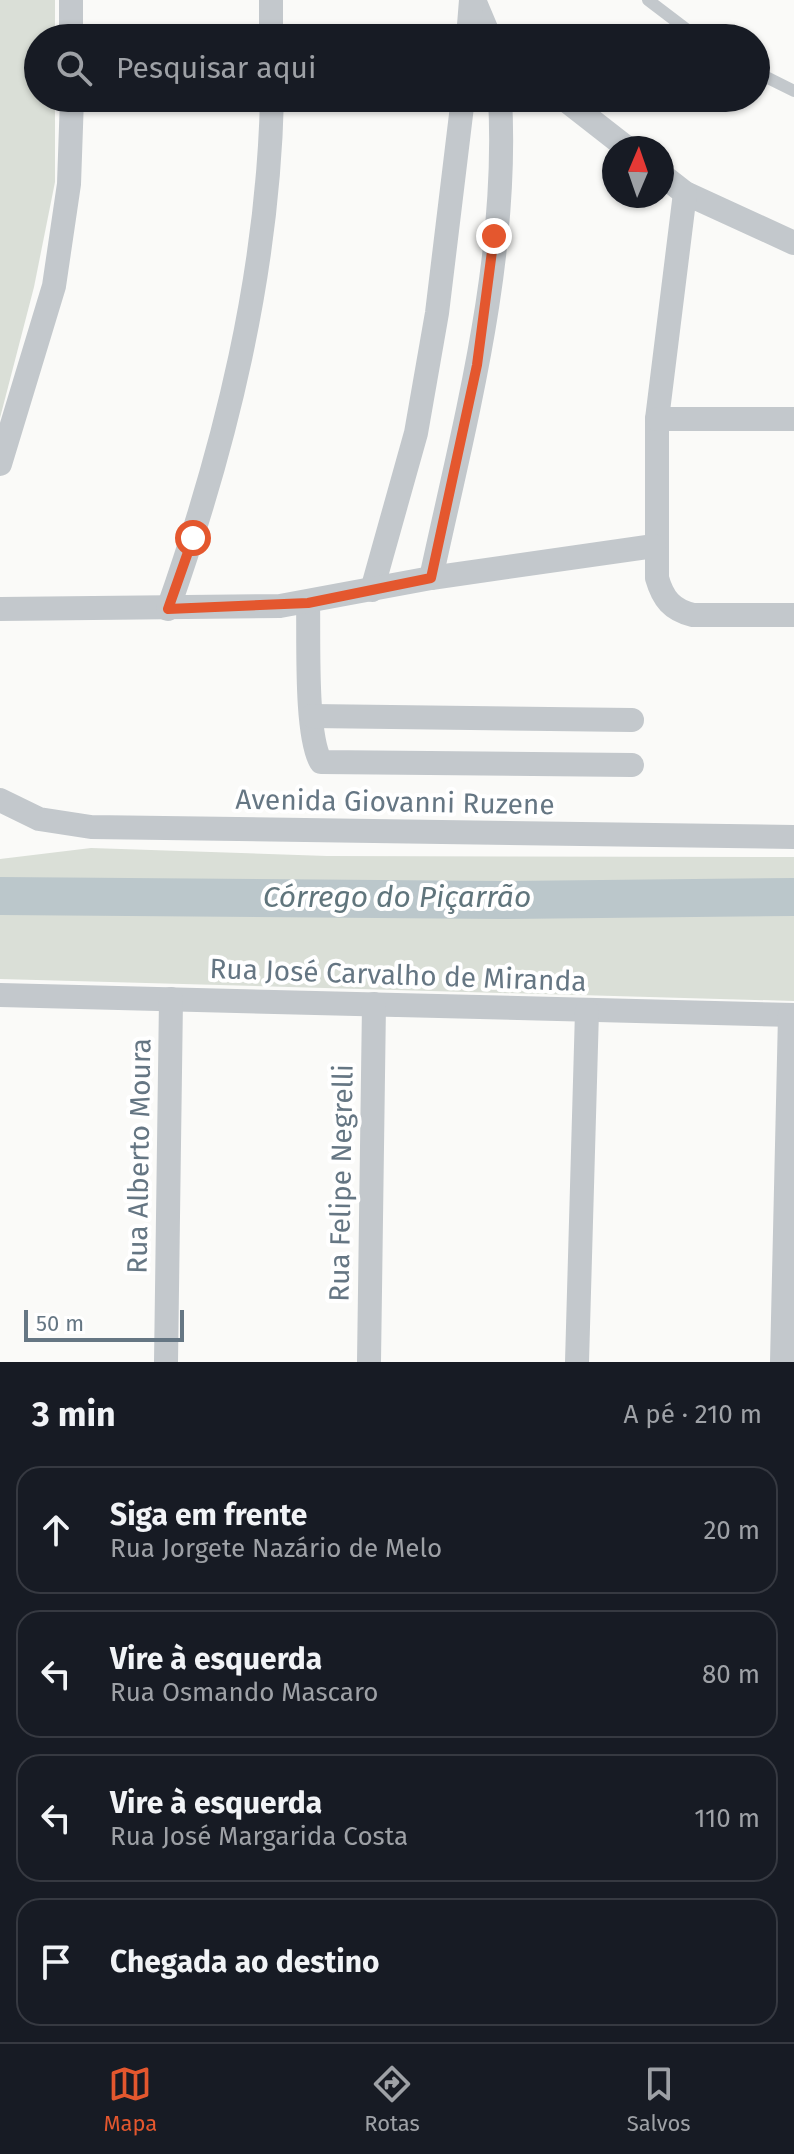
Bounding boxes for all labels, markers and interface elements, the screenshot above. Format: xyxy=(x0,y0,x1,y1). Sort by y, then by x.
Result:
search box xyxy=(24,24,770,112)
icon: search xyxy=(52,46,96,90)
text: Pesquisar aqui xyxy=(116,50,317,86)
north arrow xyxy=(602,136,674,208)
route end xyxy=(476,218,512,254)
route start xyxy=(175,520,211,556)
street label: Avenida Giovanni Ruzene xyxy=(235,783,555,821)
water label: Córrego do Piçarrão xyxy=(263,879,531,915)
street label: Rua José Carvalho de Miranda xyxy=(209,952,587,998)
street label: Rua Alberto Moura xyxy=(120,1038,158,1274)
street label: Rua Felipe Negrelli xyxy=(322,1064,360,1302)
scale bar xyxy=(24,1306,184,1342)
text: 50 m xyxy=(36,1310,84,1337)
text: 3 min xyxy=(32,1394,116,1435)
text: A pé · 210 m xyxy=(623,1399,762,1430)
text: Siga em frente xyxy=(110,1497,307,1533)
icon: ahead xyxy=(34,1508,78,1552)
text: 20 m xyxy=(703,1515,760,1546)
text: Rua Jorgete Nazário de Melo xyxy=(110,1533,442,1564)
text: Vire à esquerda xyxy=(110,1641,322,1677)
icon: left xyxy=(34,1652,78,1696)
text: 80 m xyxy=(702,1659,760,1690)
text: Rua Osmando Mascaro xyxy=(110,1677,378,1708)
text: Vire à esquerda xyxy=(110,1785,322,1821)
icon: left xyxy=(34,1796,78,1840)
text: 110 m xyxy=(694,1803,760,1834)
text: Rua José Margarida Costa xyxy=(110,1821,408,1852)
icon: arrive xyxy=(34,1940,78,1984)
text: Chegada ao destino xyxy=(110,1944,380,1980)
tab: Mapa xyxy=(103,2062,157,2137)
tab: Rotas xyxy=(364,2062,420,2137)
tab: Salvos xyxy=(627,2062,691,2137)

